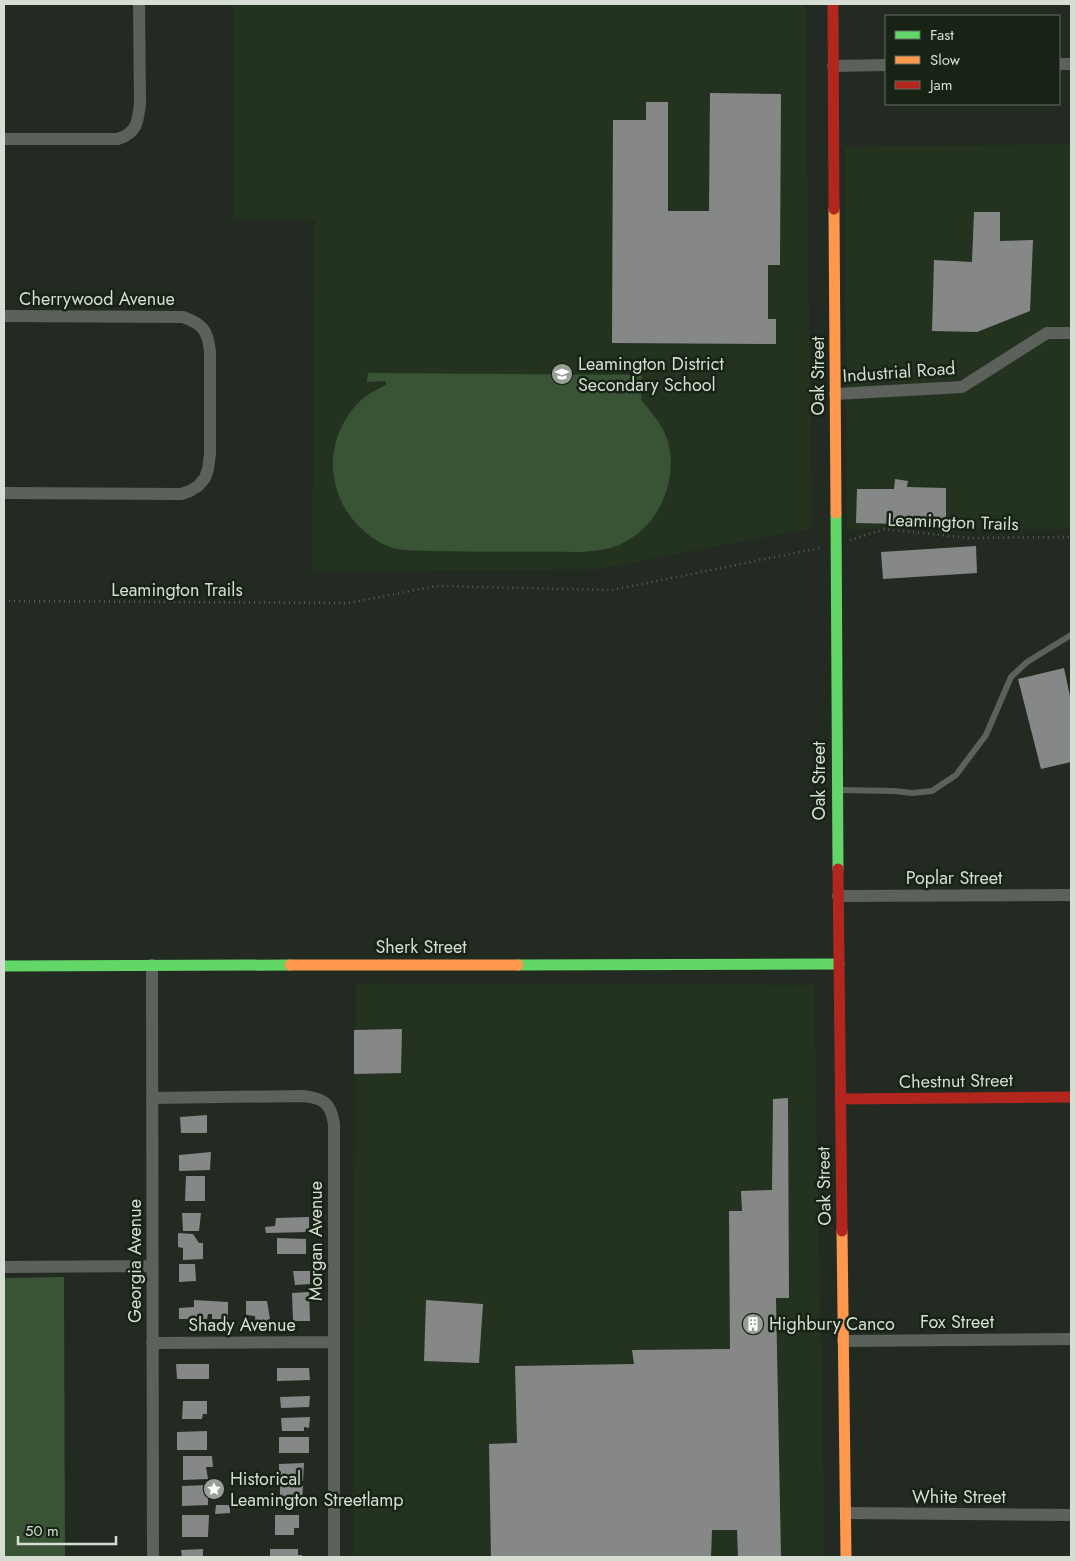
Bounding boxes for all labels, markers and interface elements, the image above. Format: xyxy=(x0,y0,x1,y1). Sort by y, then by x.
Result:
legend xyxy=(885,15,1060,105)
text: Fast xyxy=(930,24,954,46)
text: Slow xyxy=(930,49,961,71)
text: Jam xyxy=(928,74,953,96)
street label: Cherrywood Avenue xyxy=(19,286,175,312)
street label: Oak Street xyxy=(805,336,831,416)
place label: Leamington District Secondary School xyxy=(578,351,724,398)
street label: Industrial Road xyxy=(842,355,956,389)
school or university icon: Leamington District Secondary School xyxy=(550,362,574,386)
street label: Leamington Trails xyxy=(887,507,1019,537)
street label: Leamington Trails xyxy=(111,577,243,603)
street label: Oak Street xyxy=(806,741,832,821)
street label: Poplar Street xyxy=(906,865,1003,891)
street label: Sherk Street xyxy=(375,934,467,960)
street label: Chestnut Street xyxy=(899,1067,1014,1095)
street label: Oak Street xyxy=(810,1146,838,1226)
street label: Morgan Avenue xyxy=(303,1181,329,1301)
street label: Georgia Avenue xyxy=(122,1199,148,1323)
street label: Fox Street xyxy=(920,1309,995,1335)
place label: Highbury Canco xyxy=(769,1311,895,1337)
street label: Shady Avenue xyxy=(188,1312,296,1338)
building icon: Highbury Canco xyxy=(741,1312,765,1336)
place label: Historical Leamington Streetlamp xyxy=(230,1466,404,1513)
place icon: Historical Leamington Streetlamp xyxy=(202,1477,226,1501)
street label: White Street xyxy=(912,1484,1007,1510)
scale bar xyxy=(18,1514,115,1546)
text: 50 m xyxy=(25,1520,59,1542)

